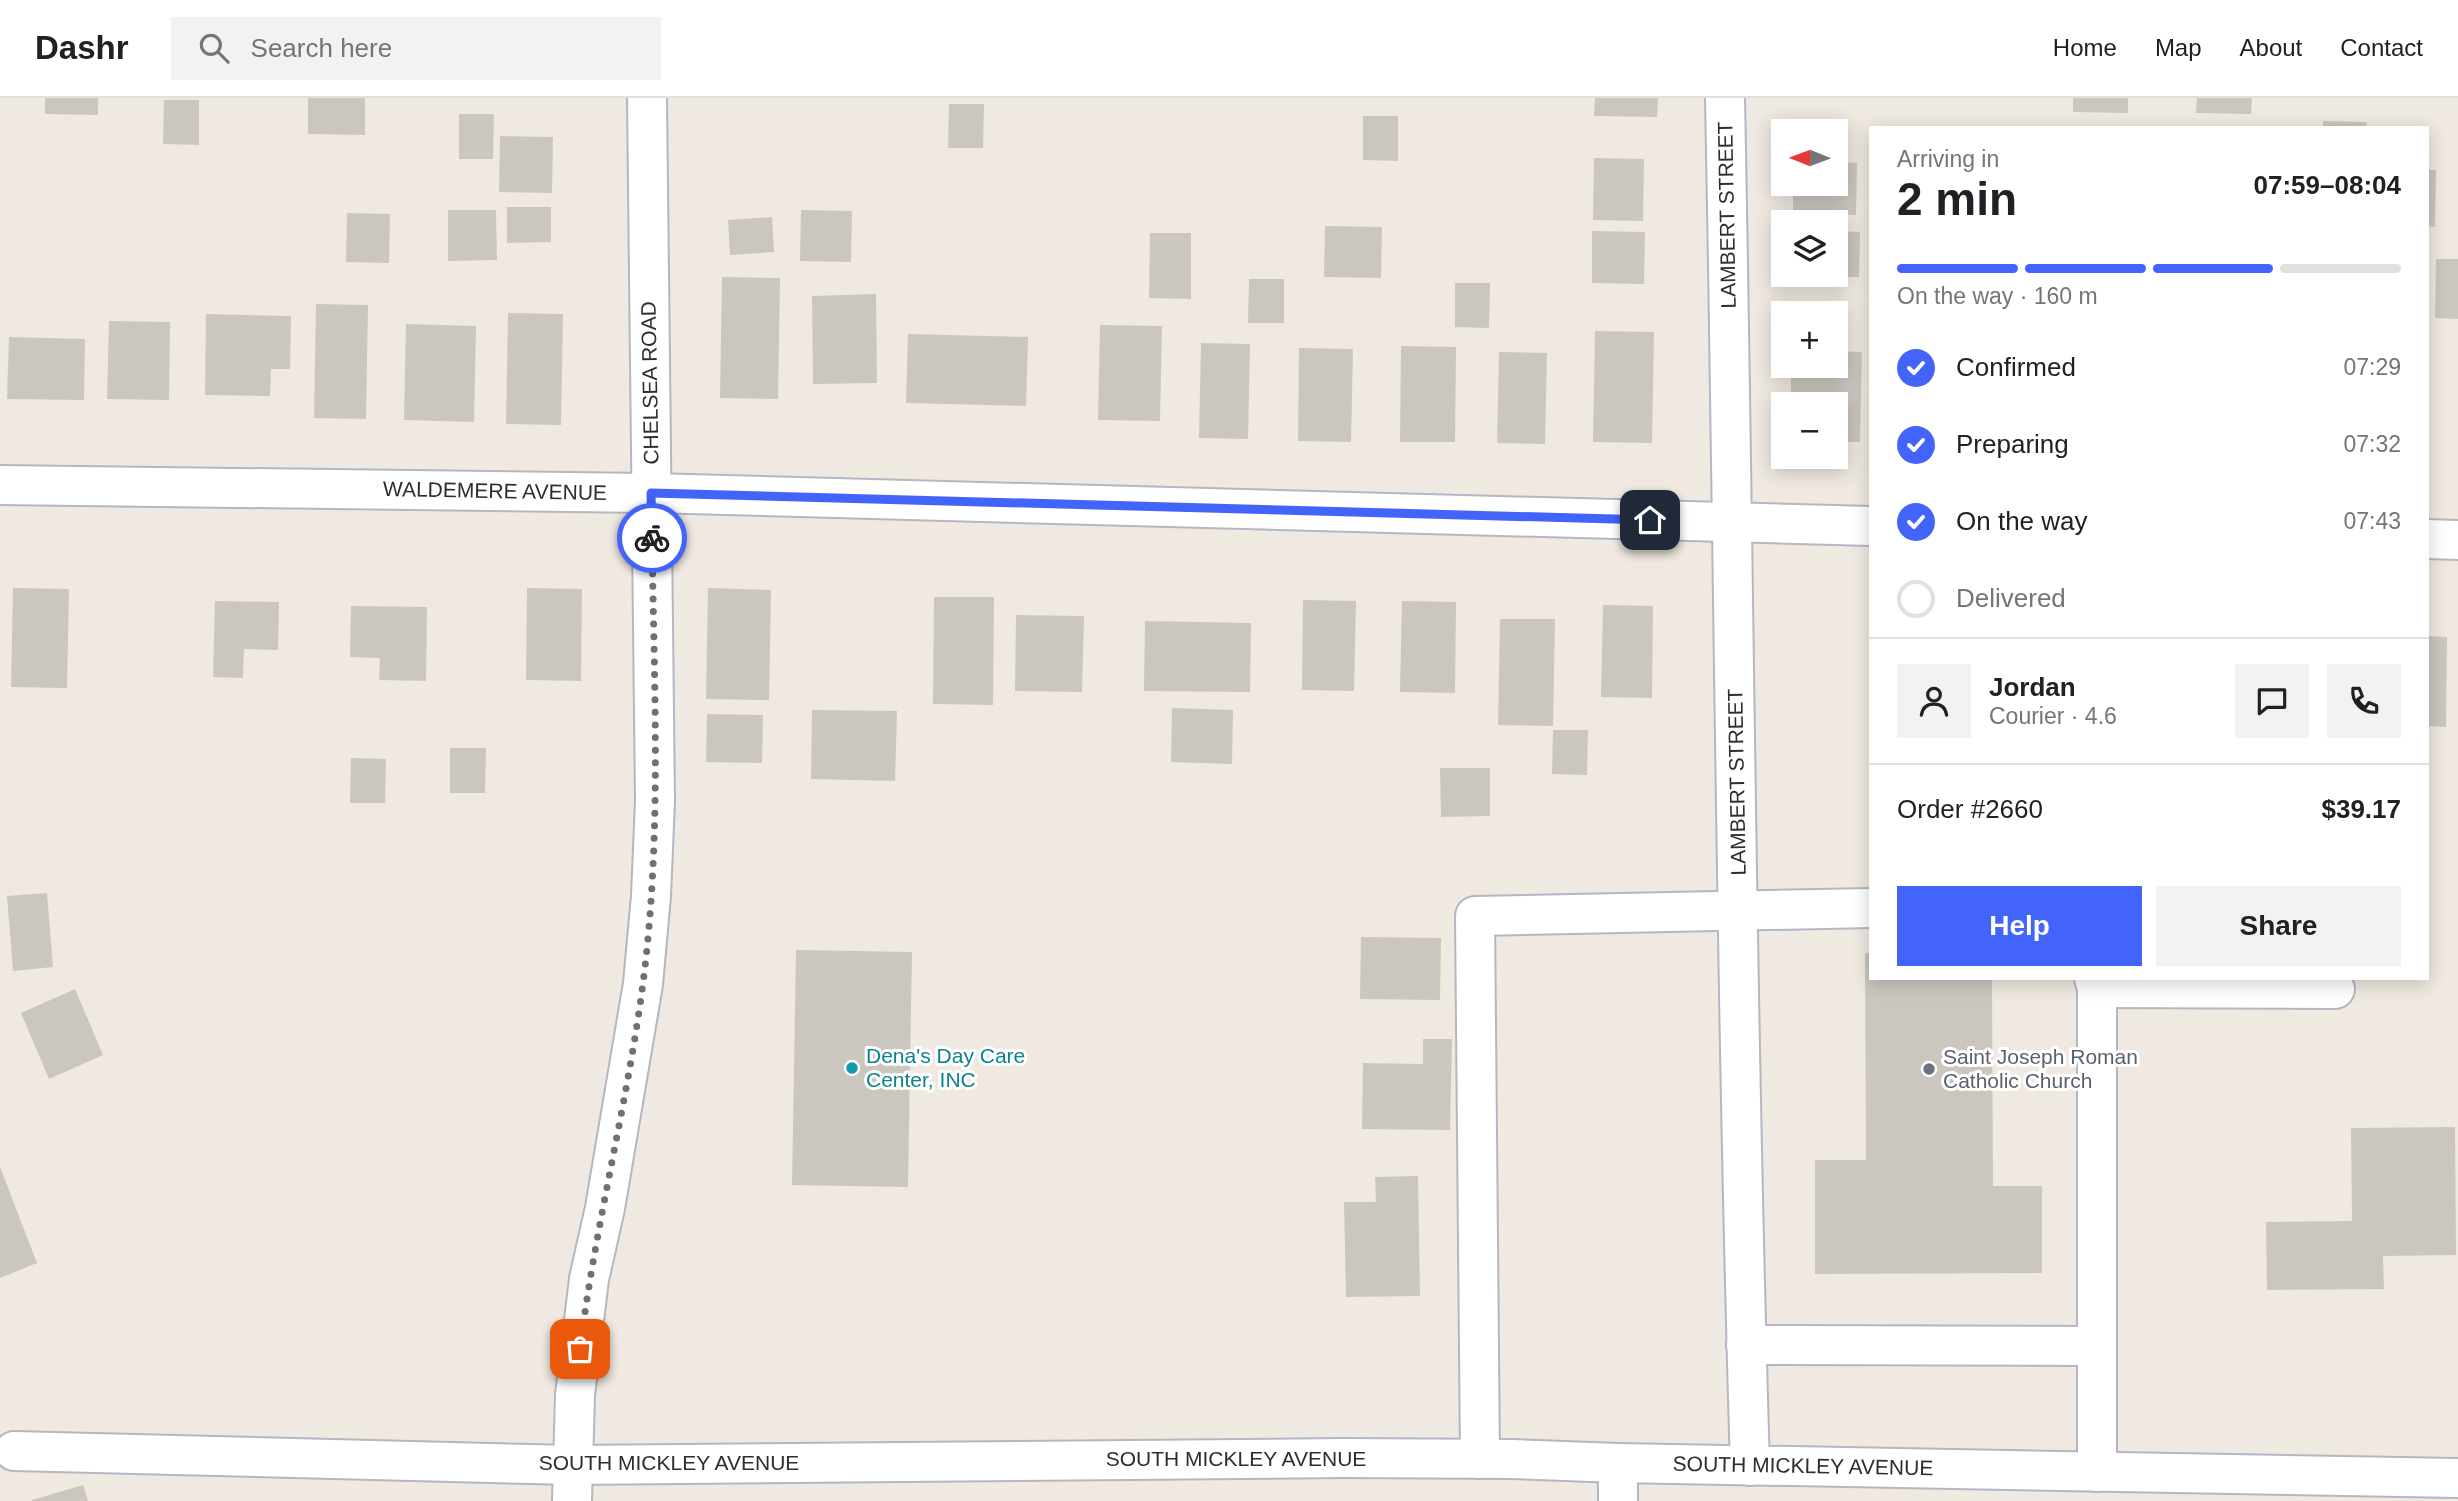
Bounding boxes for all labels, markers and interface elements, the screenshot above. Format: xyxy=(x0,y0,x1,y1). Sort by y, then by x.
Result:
search box xyxy=(171,17,661,80)
text: Dashr xyxy=(35,29,129,66)
icon: search xyxy=(195,29,233,67)
text: Search here xyxy=(251,33,392,63)
text: Home xyxy=(2053,34,2117,61)
text: Map xyxy=(2155,34,2202,61)
text: About xyxy=(2240,34,2302,61)
text: Contact xyxy=(2340,34,2423,61)
north arrow xyxy=(1771,119,1848,196)
map controls xyxy=(1771,119,1848,469)
street label: LAMBERT STREET xyxy=(1713,121,1740,309)
text: Arriving in xyxy=(1897,146,1999,172)
text: 07:59–08:04 xyxy=(2254,170,2401,200)
text: 2 min xyxy=(1897,173,2017,225)
button: layers xyxy=(1771,210,1848,287)
text: On the way · 160 m xyxy=(1897,283,2098,309)
street label: CHELSEA ROAD xyxy=(637,301,662,465)
button: + xyxy=(1771,301,1848,378)
icon: check xyxy=(1897,349,1935,387)
text: Confirmed xyxy=(1956,352,2076,382)
text: 07:29 xyxy=(2343,354,2401,380)
button: − xyxy=(1771,392,1848,469)
icon: check xyxy=(1897,426,1935,464)
text: Preparing xyxy=(1956,429,2069,459)
text: 07:32 xyxy=(2343,431,2401,457)
street label: WALDEMERE AVENUE xyxy=(383,477,607,504)
pin xyxy=(1620,490,1680,550)
icon: home xyxy=(1631,501,1669,539)
courier xyxy=(617,503,687,573)
icon: check xyxy=(1897,503,1935,541)
text: On the way xyxy=(1956,506,2088,536)
text: 07:43 xyxy=(2343,508,2401,534)
icon: bike xyxy=(633,519,671,557)
text: Delivered xyxy=(1956,583,2066,613)
button: person xyxy=(1897,664,1971,738)
button: chat xyxy=(2235,664,2309,738)
button: phone xyxy=(2327,664,2401,738)
text: Jordan xyxy=(1989,672,2076,702)
street label: LAMBERT STREET xyxy=(1723,688,1750,876)
text: Courier · 4.6 xyxy=(1989,703,2117,729)
text: Order #2660 xyxy=(1897,794,2043,824)
text: $39.17 xyxy=(2321,794,2401,824)
button: Help xyxy=(1897,886,2142,966)
button: Share xyxy=(2156,886,2401,966)
place label: Dena's Day Care Center, INC xyxy=(866,1044,1025,1091)
place label: Saint Joseph Roman Catholic Church xyxy=(1943,1045,2138,1092)
marker: Dena's Day Care Center, INC xyxy=(844,1060,860,1076)
marker: Saint Joseph Roman Catholic Church xyxy=(1921,1061,1937,1077)
pin xyxy=(550,1319,610,1379)
icon: bag xyxy=(561,1330,599,1368)
street label: SOUTH MICKLEY AVENUE xyxy=(1106,1447,1366,1470)
street label: SOUTH MICKLEY AVENUE xyxy=(539,1451,799,1474)
street label: SOUTH MICKLEY AVENUE xyxy=(1673,1452,1934,1479)

